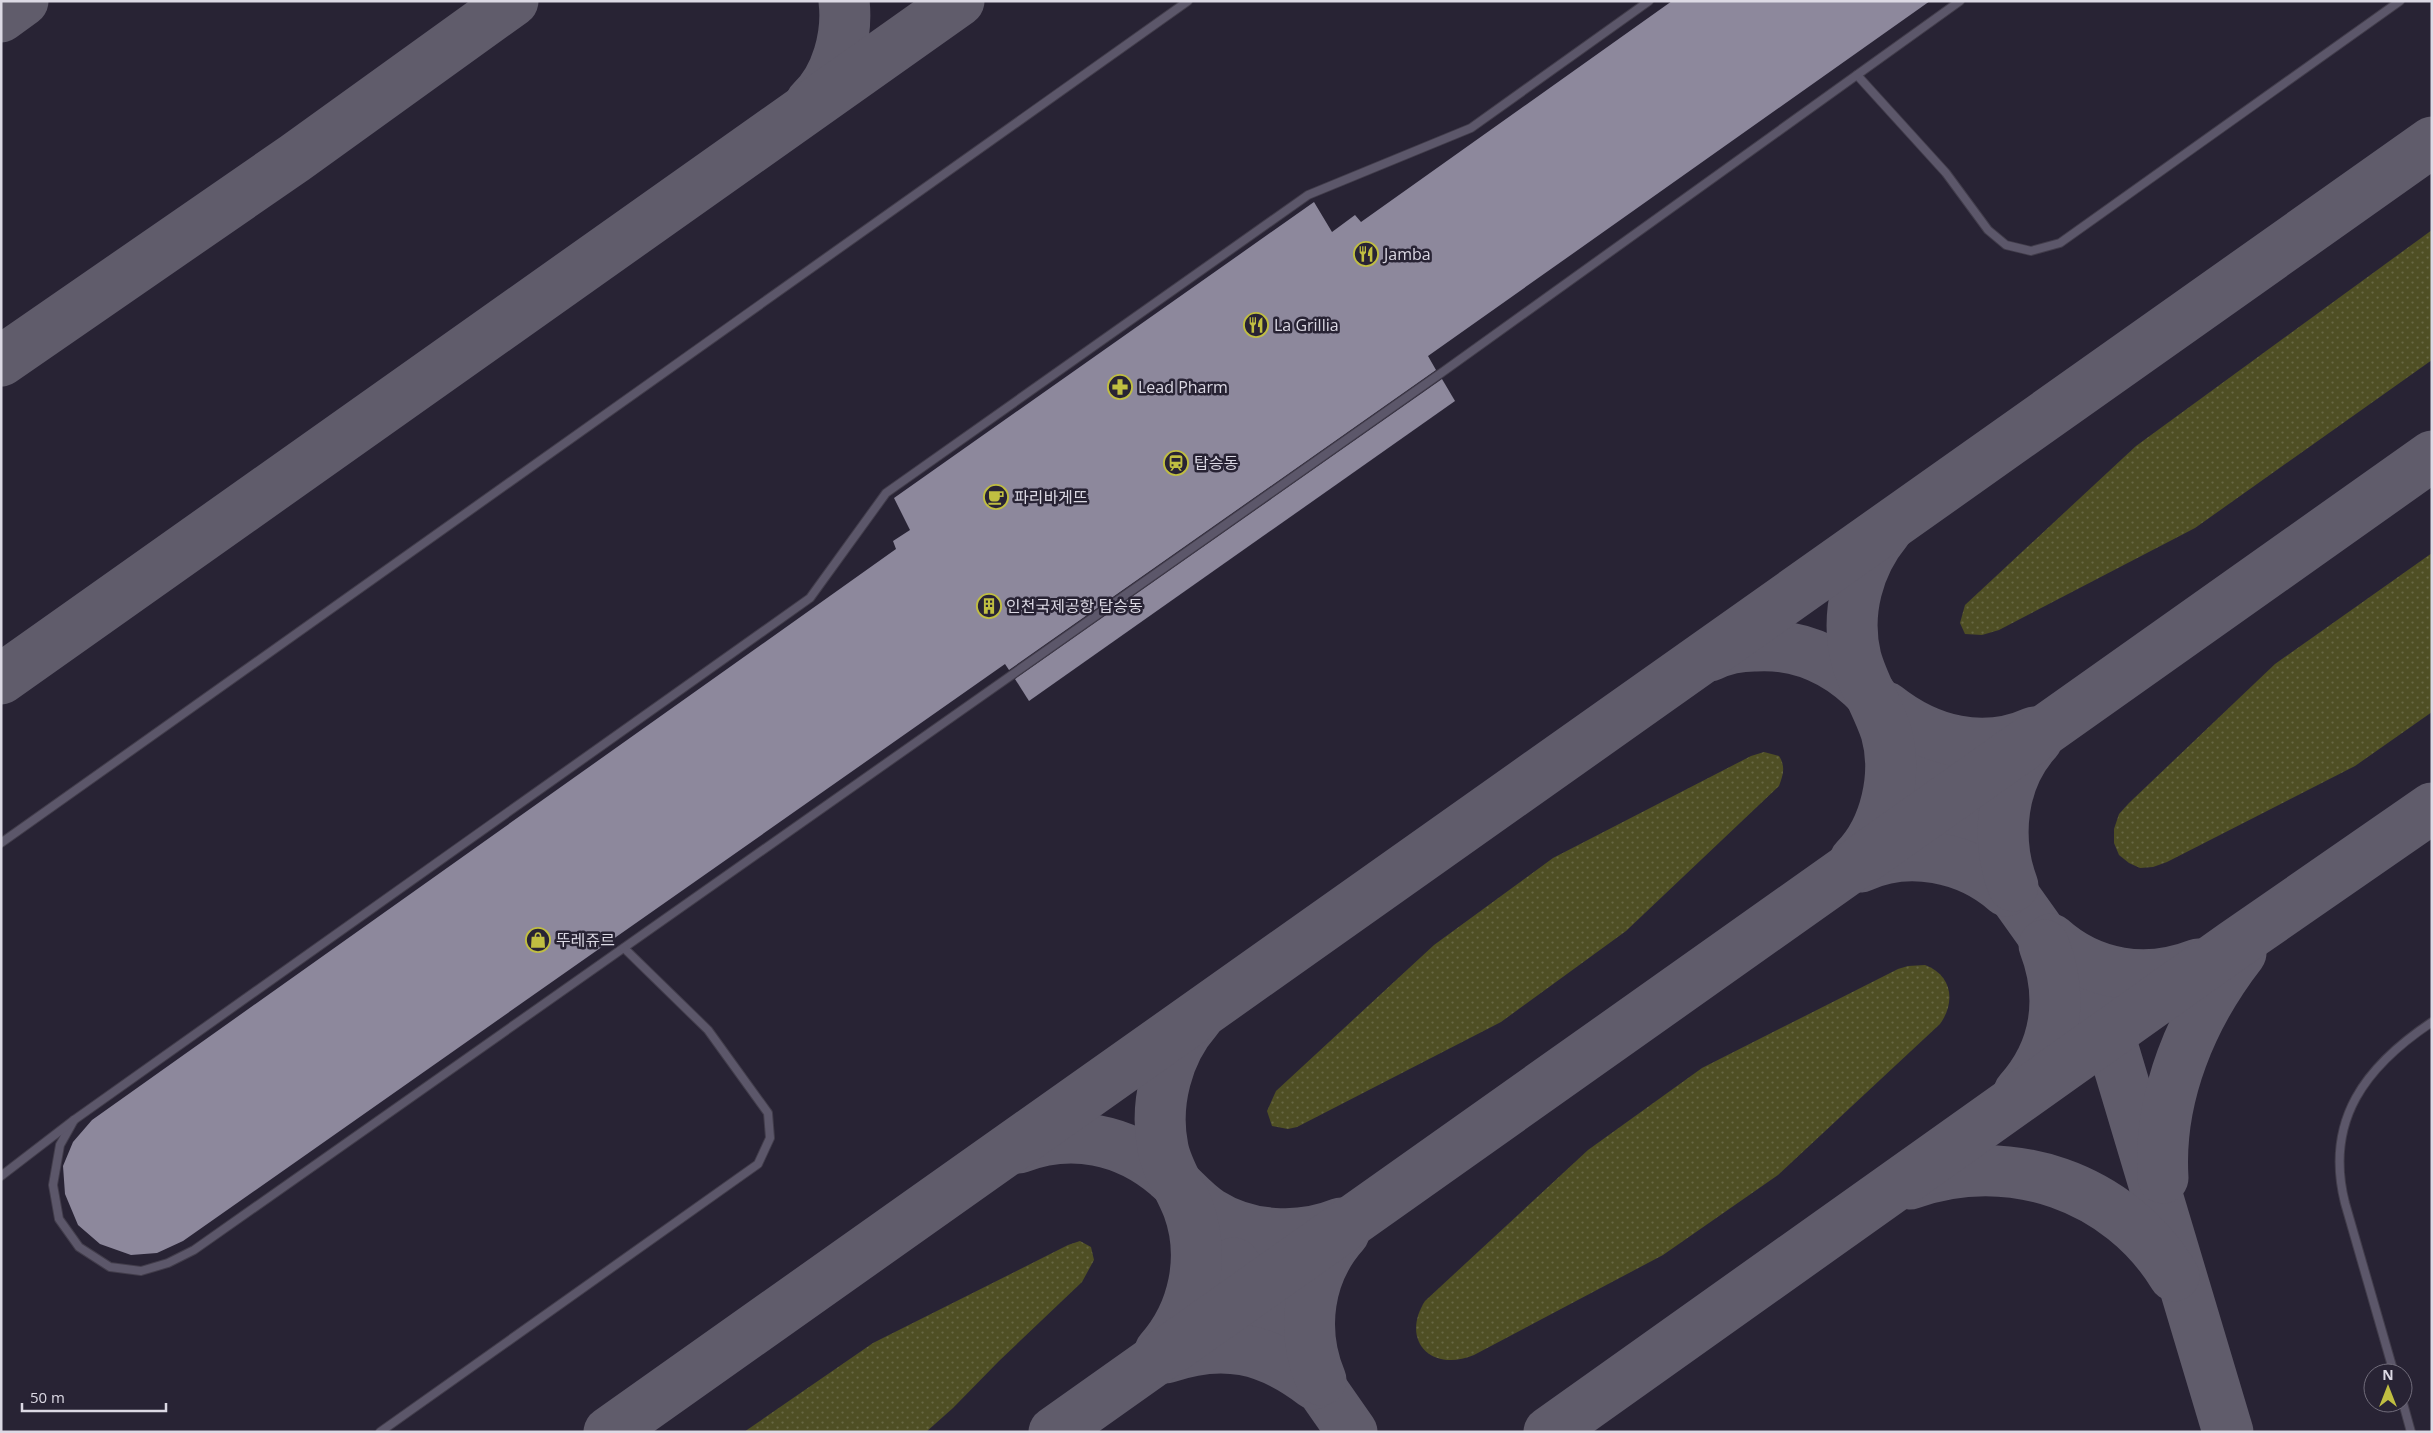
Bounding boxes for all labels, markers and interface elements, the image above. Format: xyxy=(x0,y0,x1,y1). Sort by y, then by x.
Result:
restaurant icon: Jamba xyxy=(1353,241,1379,267)
place label: Jamba xyxy=(1382,243,1431,265)
restaurant icon: La Grillia xyxy=(1243,312,1269,338)
place label: La Grillia xyxy=(1274,314,1339,336)
pharmacy icon: Lead Pharm xyxy=(1107,374,1133,400)
place label: Lead Pharm xyxy=(1138,376,1228,398)
station icon: 탑승동 xyxy=(1163,450,1189,476)
place label: 탑승동 xyxy=(1194,452,1238,474)
cafe icon: 파리바게뜨 xyxy=(983,484,1009,510)
place label: 파리바게뜨 xyxy=(1014,486,1088,508)
building icon: 인천국제공항 탑승동 xyxy=(976,593,1002,619)
place label: 인천국제공항 탑승동 xyxy=(1006,595,1143,617)
shop icon: 뚜레쥬르 xyxy=(525,927,551,953)
place label: 뚜레쥬르 xyxy=(556,929,615,951)
north arrow xyxy=(2363,1363,2413,1413)
text: N xyxy=(2382,1365,2394,1384)
scale bar xyxy=(22,1380,166,1412)
text: 50 m xyxy=(30,1387,65,1407)

